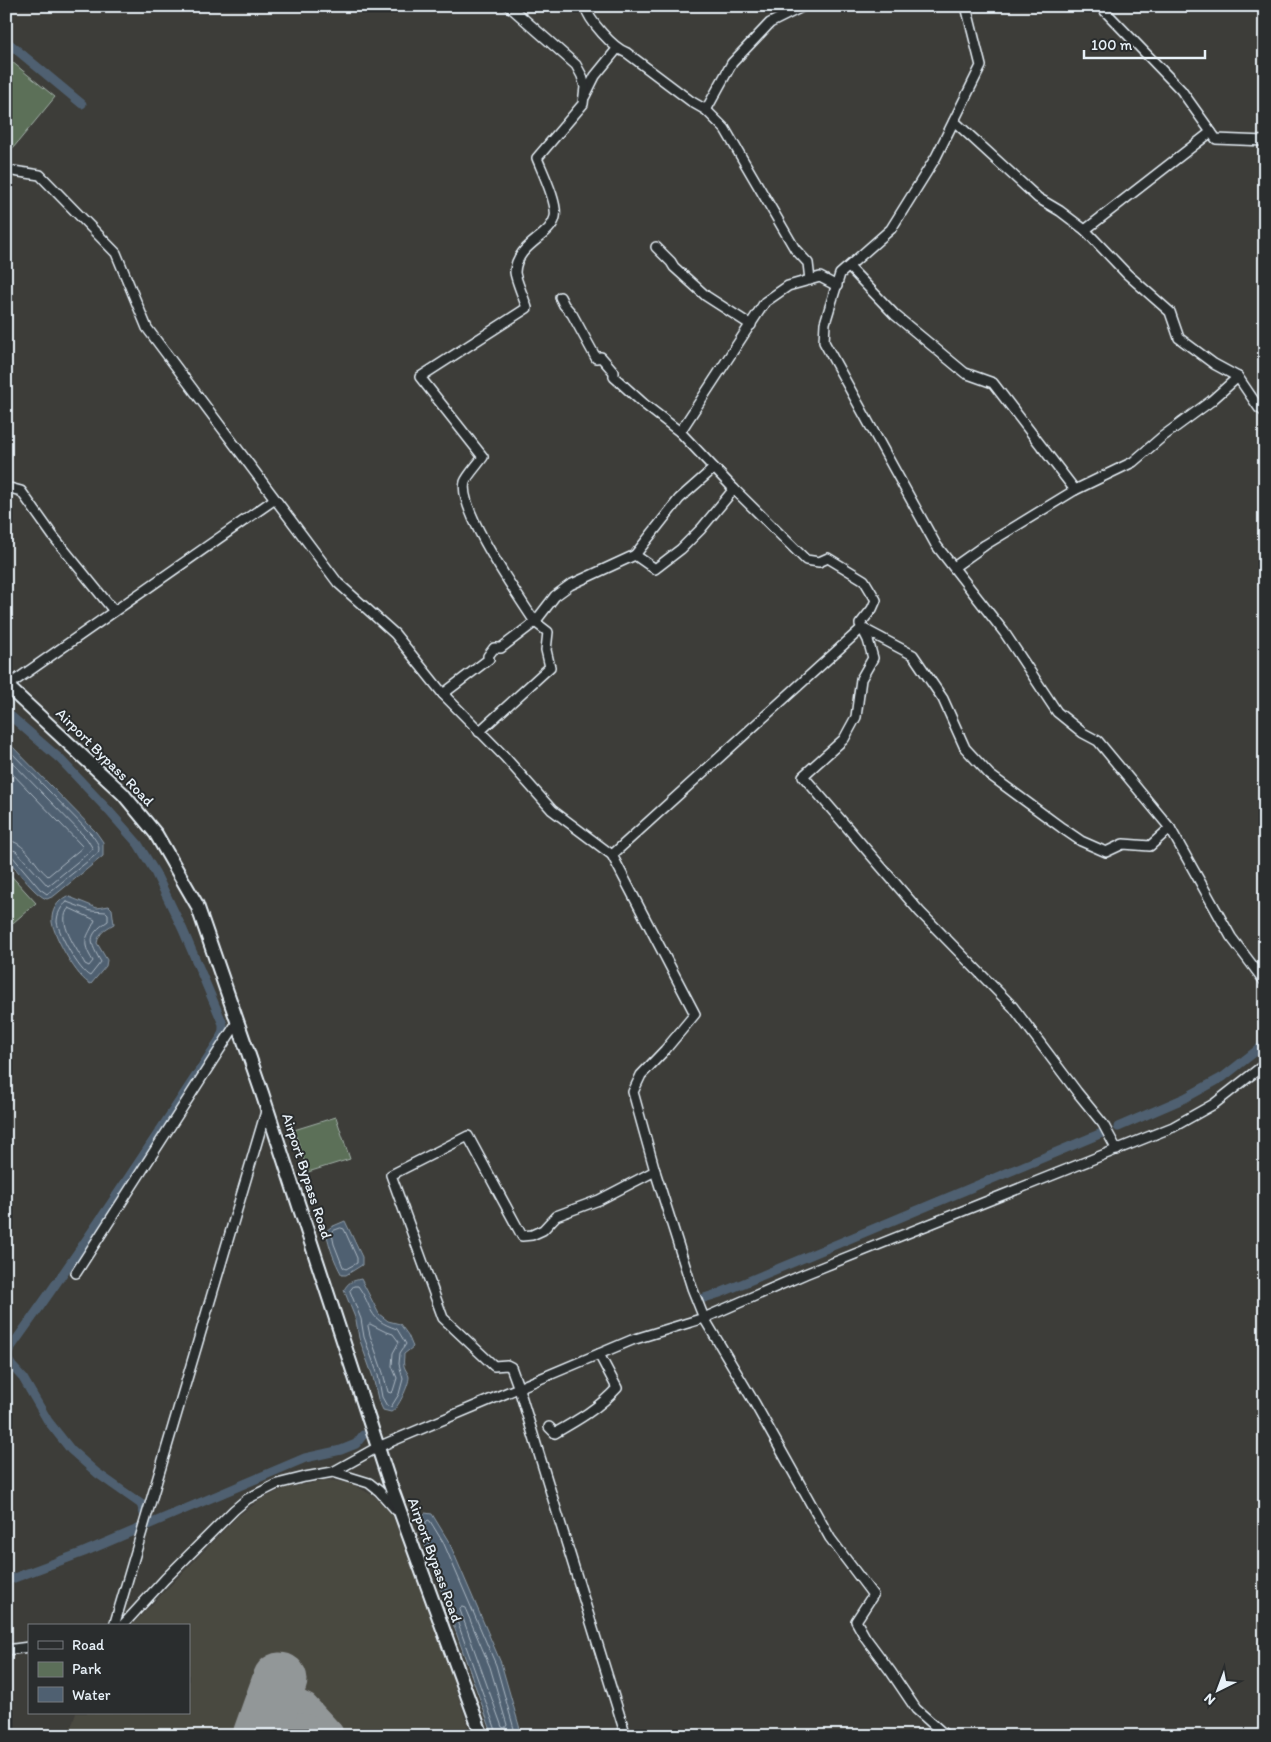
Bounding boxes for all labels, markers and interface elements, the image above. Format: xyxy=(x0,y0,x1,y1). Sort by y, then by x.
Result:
scale bar xyxy=(1084,28,1205,60)
text: 100 m xyxy=(1091,36,1133,54)
street label: Airport Bypass Road xyxy=(52,704,158,810)
street label: Airport Bypass Road xyxy=(278,1111,336,1241)
street label: Airport Bypass Road xyxy=(404,1495,466,1625)
legend xyxy=(28,1624,190,1714)
text: Road xyxy=(72,1636,105,1654)
text: Park xyxy=(72,1660,102,1678)
north arrow xyxy=(1194,1664,1244,1714)
text: Water xyxy=(72,1686,111,1704)
text: N xyxy=(1200,1690,1219,1709)

